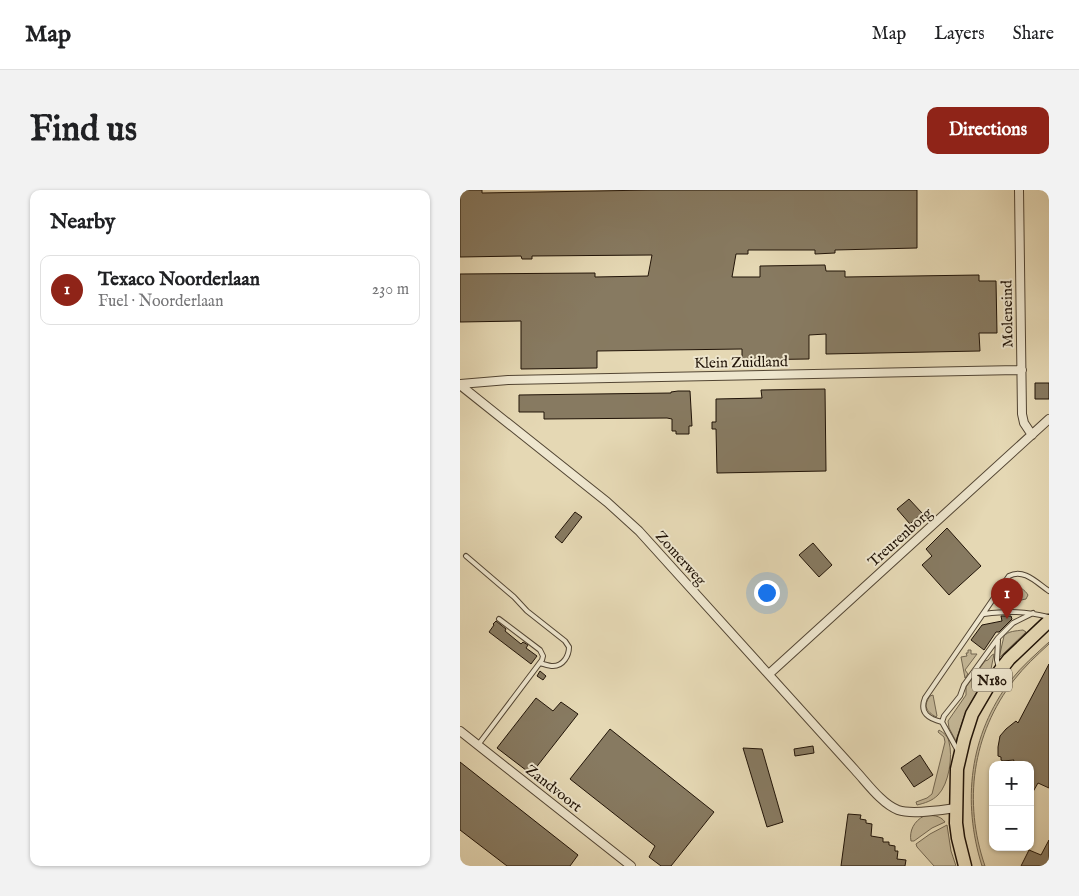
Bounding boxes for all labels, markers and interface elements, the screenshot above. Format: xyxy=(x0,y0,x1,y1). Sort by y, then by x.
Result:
text: Map xyxy=(25,19,71,50)
text: Map xyxy=(872,23,906,46)
text: Layers xyxy=(934,23,985,46)
text: Share xyxy=(1013,23,1054,46)
button: Directions xyxy=(927,107,1049,154)
text: Find us xyxy=(30,108,137,153)
text: Nearby xyxy=(50,209,115,236)
text: Texaco Noorderlaan xyxy=(98,268,260,292)
street label: Moleneind xyxy=(997,279,1018,348)
text: 1 xyxy=(64,280,70,300)
text: 230 m xyxy=(372,280,409,300)
text: Fuel · Noorderlaan xyxy=(98,292,224,312)
street label: Klein Zuidland xyxy=(694,352,789,373)
street label: Treurenborg xyxy=(864,503,937,571)
street label: Zomerweg xyxy=(651,527,711,590)
pin: 1 xyxy=(991,578,1023,619)
your location xyxy=(754,580,780,606)
road number: N180 xyxy=(972,668,1012,692)
street label: Zandvoort xyxy=(522,761,586,816)
map controls xyxy=(989,761,1034,851)
button: + xyxy=(989,761,1034,806)
button: − xyxy=(989,806,1034,851)

